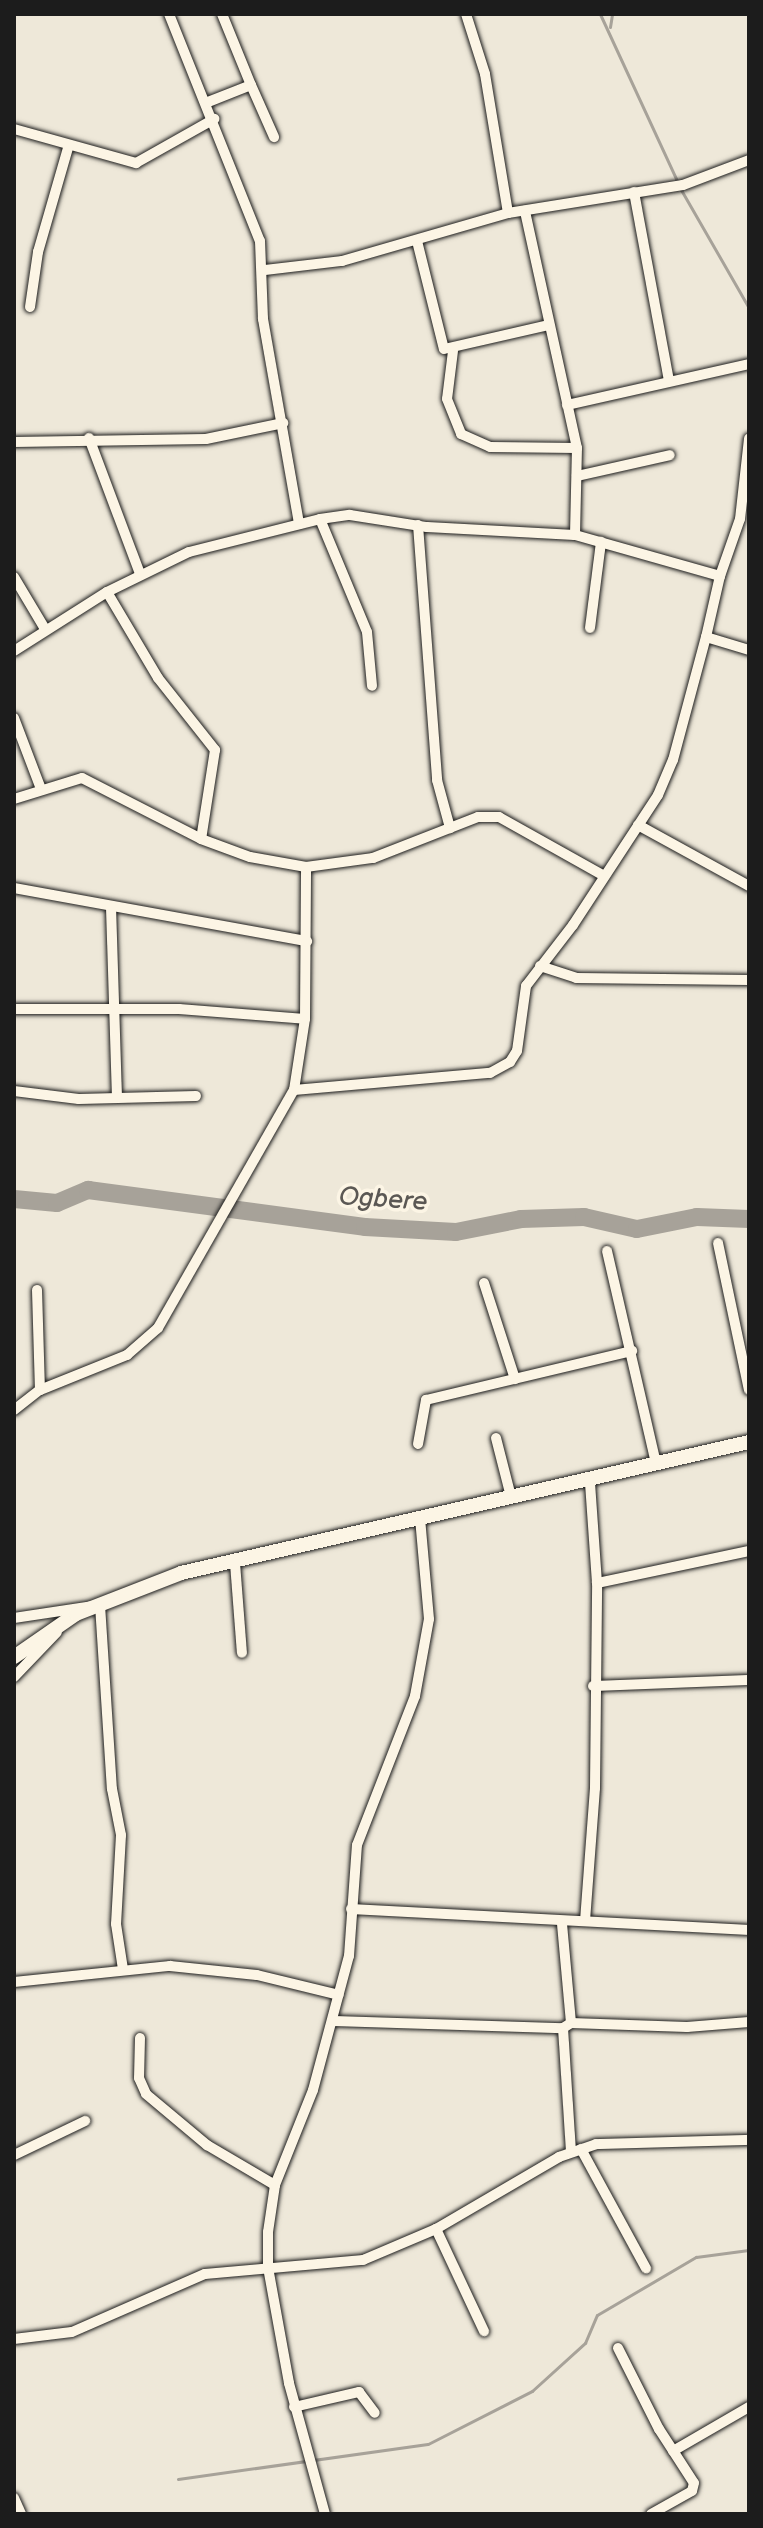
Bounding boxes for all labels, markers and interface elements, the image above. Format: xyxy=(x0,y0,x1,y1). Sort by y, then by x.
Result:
water label: Ogbere xyxy=(338,1181,428,1219)

